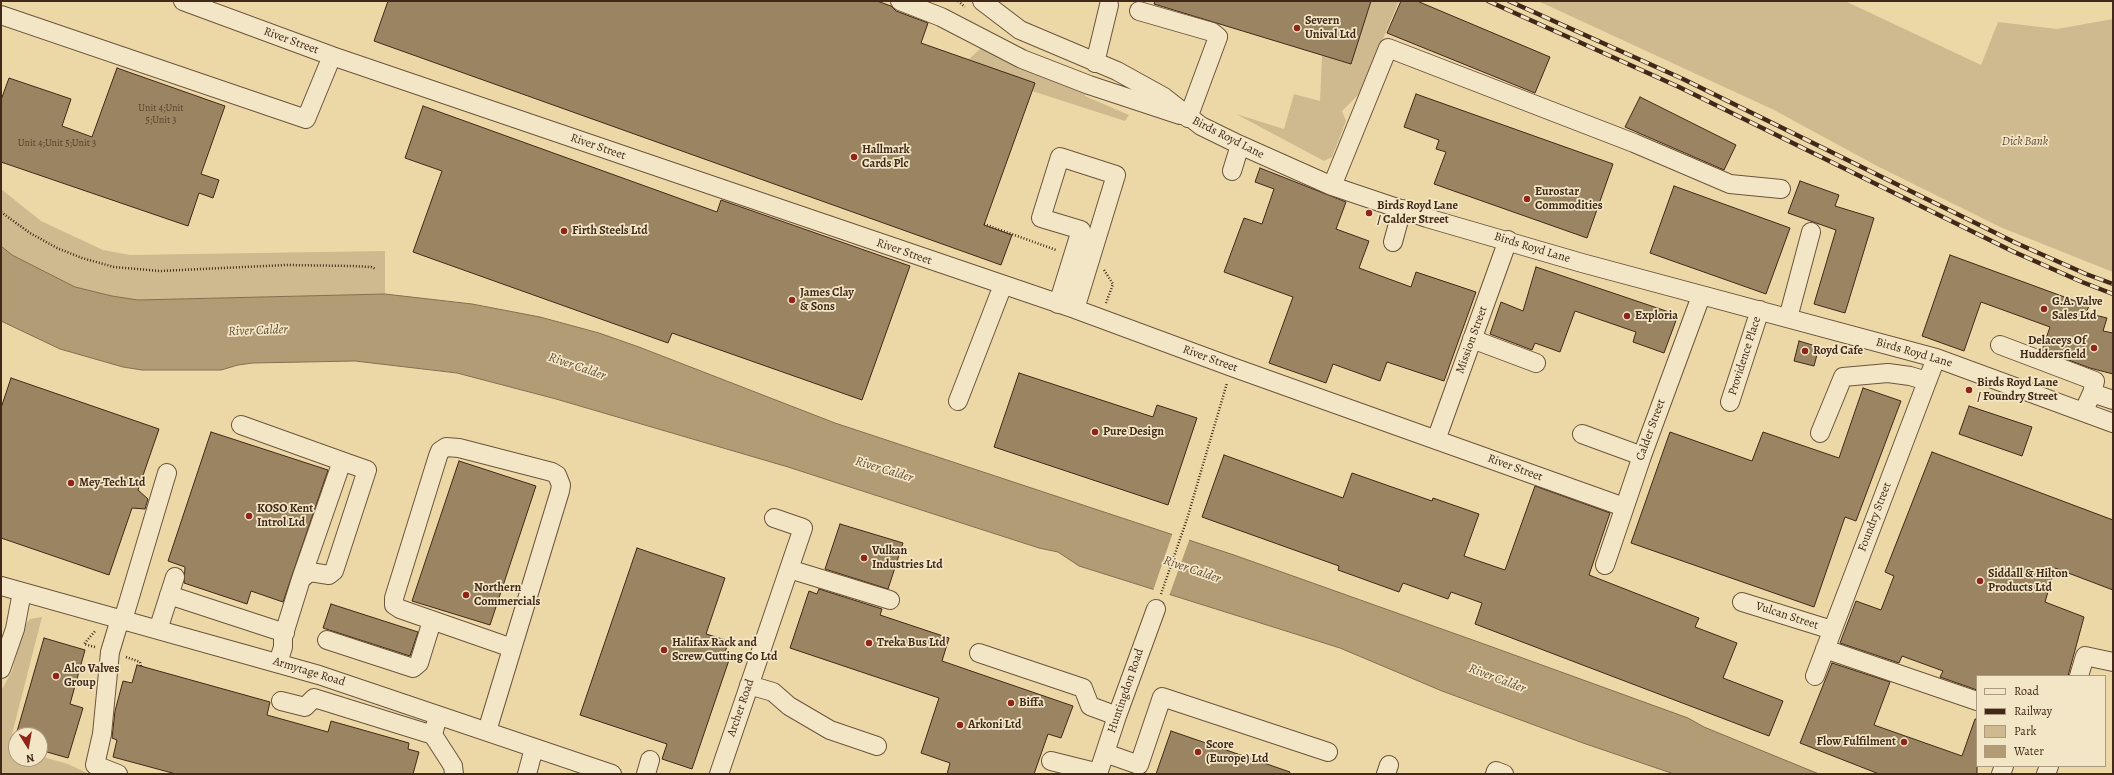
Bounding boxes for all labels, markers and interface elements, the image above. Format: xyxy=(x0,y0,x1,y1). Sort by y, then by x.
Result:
place label: Severn Unival Ltd xyxy=(1305,14,1356,42)
marker: Severn Unival Ltd xyxy=(1292,23,1302,33)
street label: River Street xyxy=(261,24,321,58)
house number: Unit 4;Unit 5;Unit 3 xyxy=(138,103,184,126)
street label: Birds Royd Lane xyxy=(1190,114,1266,162)
street label: River Street xyxy=(568,131,628,163)
park label: Dick Bank xyxy=(2002,135,2048,149)
house number: Unit 4;Unit 5;Unit 3 xyxy=(18,138,96,150)
place label: Hallmark Cards Plc xyxy=(862,143,910,171)
marker: Hallmark Cards Plc xyxy=(849,152,859,162)
place label: Eurostar Commodities xyxy=(1535,185,1603,213)
marker: Eurostar Commodities xyxy=(1522,194,1532,204)
place label: Birds Royd Lane / Calder Street xyxy=(1377,199,1458,227)
marker: Birds Royd Lane / Calder Street xyxy=(1364,208,1374,218)
place label: Firth Steels Ltd xyxy=(572,224,648,238)
marker: Firth Steels Ltd xyxy=(559,226,569,236)
street label: Birds Royd Lane xyxy=(1492,230,1572,266)
street label: River Street xyxy=(874,236,934,268)
place label: James Clay & Sons xyxy=(800,286,854,314)
marker: James Clay & Sons xyxy=(787,295,797,305)
place label: G.A. Valve Sales Ltd xyxy=(2052,295,2103,323)
street label: Mission Street xyxy=(1453,304,1491,376)
marker: G.A. Valve Sales Ltd xyxy=(2039,304,2049,314)
place label: Exploria xyxy=(1635,309,1678,323)
marker: Exploria xyxy=(1622,311,1632,321)
street label: Providence Place xyxy=(1725,315,1765,397)
water label: River Calder xyxy=(228,322,288,340)
place label: Delaceys Of Huddersfield xyxy=(2020,334,2086,362)
street label: Birds Royd Lane xyxy=(1874,335,1954,371)
street label: River Street xyxy=(1180,342,1240,376)
marker: Delaceys Of Huddersfield xyxy=(2089,343,2099,353)
place label: Royd Cafe xyxy=(1813,344,1863,358)
marker: Royd Cafe xyxy=(1800,346,1810,356)
water label: River Calder xyxy=(546,350,608,384)
place label: Birds Royd Lane / Foundry Street xyxy=(1977,376,2058,404)
marker: Birds Royd Lane / Foundry Street xyxy=(1964,385,1974,395)
street label: Calder Street xyxy=(1633,397,1669,463)
place label: Pure Design xyxy=(1103,425,1164,439)
marker: Pure Design xyxy=(1090,427,1100,437)
street label: River Street xyxy=(1485,451,1545,485)
water label: River Calder xyxy=(853,454,915,486)
place label: Mey-Tech Ltd xyxy=(79,476,145,490)
marker: Mey-Tech Ltd xyxy=(66,478,76,488)
street label: Foundry Street xyxy=(1855,480,1895,554)
place label: KOSO Kent Introl Ltd xyxy=(257,502,313,530)
marker: KOSO Kent Introl Ltd xyxy=(244,511,254,521)
place label: Vulkan Industries Ltd xyxy=(872,544,943,572)
marker: Vulkan Industries Ltd xyxy=(859,553,869,563)
water label: River Calder xyxy=(1161,553,1223,587)
place label: Siddall & Hilton Products Ltd xyxy=(1988,567,2068,595)
marker: Siddall & Hilton Products Ltd xyxy=(1975,576,1985,586)
place label: Northern Commercials xyxy=(474,581,540,609)
marker: Northern Commercials xyxy=(461,590,471,600)
street label: Vulcan Street xyxy=(1754,599,1820,633)
place label: Halifax Rack and Screw Cutting Co Ltd xyxy=(672,636,777,664)
place label: Treka Bus Ltd xyxy=(877,636,946,650)
marker: Treka Bus Ltd xyxy=(864,638,874,648)
marker: Halifax Rack and Screw Cutting Co Ltd xyxy=(659,645,669,655)
street label: Huntingdon Road xyxy=(1105,647,1147,735)
street label: Armytage Road xyxy=(271,654,347,690)
water label: River Calder xyxy=(1466,661,1528,697)
place label: Alco Valves Group xyxy=(64,662,119,690)
marker: Alco Valves Group xyxy=(51,671,61,681)
legend xyxy=(1976,675,2106,767)
street label: Archer Road xyxy=(724,677,758,739)
text: Road xyxy=(2014,683,2039,699)
place label: Biffa xyxy=(1019,696,1044,710)
marker: Biffa xyxy=(1006,698,1016,708)
text: Railway xyxy=(2014,703,2052,719)
place label: Arkoni Ltd xyxy=(968,718,1021,732)
marker: Arkoni Ltd xyxy=(955,720,965,730)
text: Park xyxy=(2014,723,2037,739)
north arrow xyxy=(8,727,48,767)
place label: Flow Fulfilment xyxy=(1817,735,1896,749)
marker: Flow Fulfilment xyxy=(1899,737,1909,747)
place label: Score (Europe) Ltd xyxy=(1206,738,1268,766)
text: Water xyxy=(2014,743,2044,759)
marker: Score (Europe) Ltd xyxy=(1193,747,1203,757)
text: N xyxy=(25,750,36,766)

